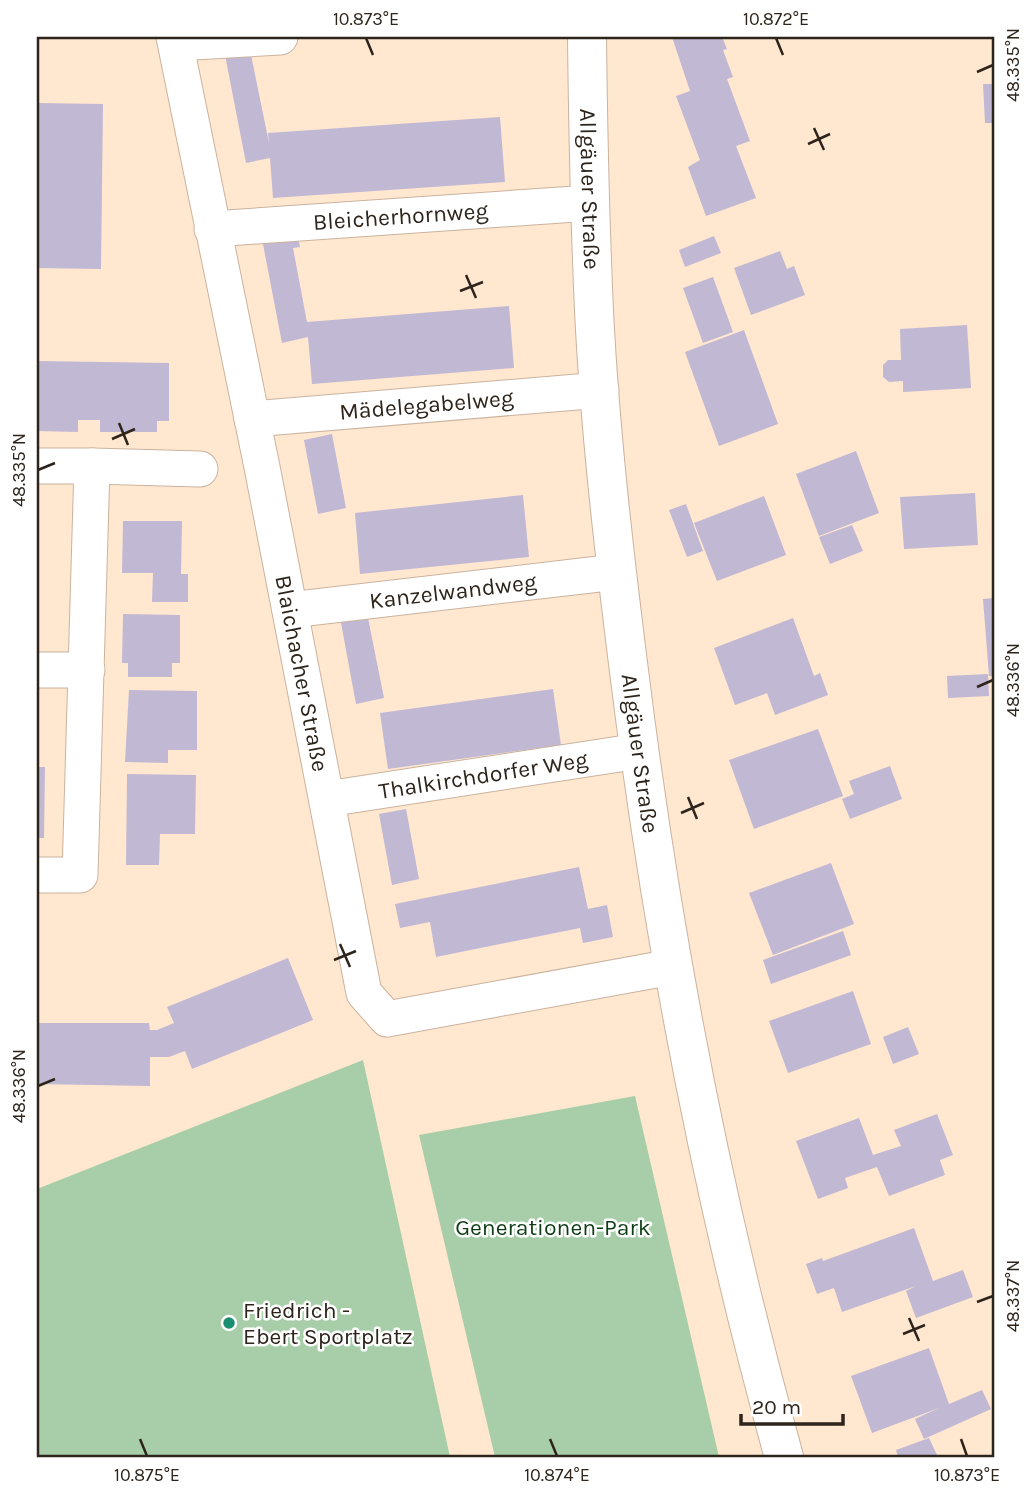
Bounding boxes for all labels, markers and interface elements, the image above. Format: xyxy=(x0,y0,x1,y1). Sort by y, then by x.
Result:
text: 10.873°E xyxy=(333,8,399,30)
text: 10.872°E xyxy=(743,8,809,30)
text: 48.335°N xyxy=(1002,28,1024,102)
street label: Allgäuer Straße xyxy=(575,108,606,270)
street label: Bleicherhornweg xyxy=(312,197,489,236)
street label: Mädelegabelweg xyxy=(338,384,515,425)
text: 48.335°N xyxy=(8,433,30,507)
street label: Kanzelwandweg xyxy=(368,568,538,614)
street label: Blaichacher Straße xyxy=(270,573,334,774)
text: 48.336°N xyxy=(1002,643,1024,717)
street label: Allgäuer Straße xyxy=(616,672,665,835)
street label: Thalkirchdorfer Weg xyxy=(377,746,590,804)
text: 48.336°N xyxy=(8,1049,30,1123)
park label: Generationen-Park xyxy=(455,1214,651,1241)
text: 48.337°N xyxy=(1002,1260,1024,1332)
place label: Friedrich - Ebert Sportplatz xyxy=(243,1297,413,1350)
marker: Friedrich - Ebert Sportplatz xyxy=(221,1315,237,1331)
scale bar xyxy=(741,1382,843,1426)
text: 20 m xyxy=(752,1395,801,1419)
text: 10.875°E xyxy=(114,1464,180,1486)
text: 10.874°E xyxy=(524,1464,590,1486)
text: 10.873°E xyxy=(934,1464,1000,1486)

